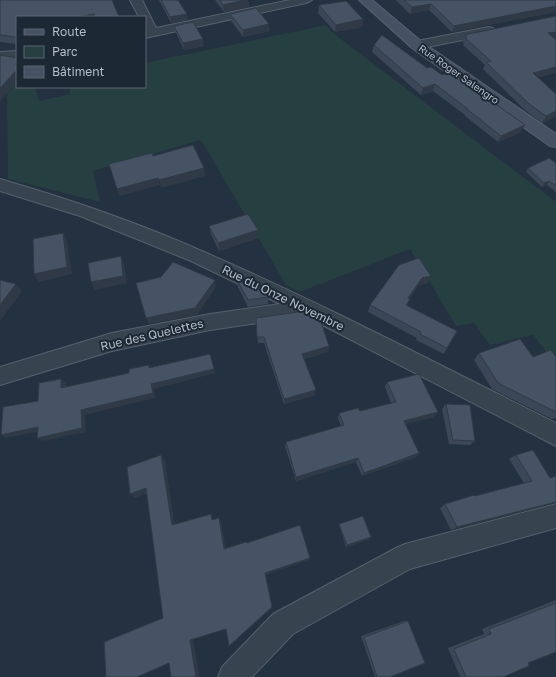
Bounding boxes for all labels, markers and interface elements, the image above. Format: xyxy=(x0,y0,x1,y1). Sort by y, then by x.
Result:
legend xyxy=(16,16,146,88)
text: Route xyxy=(52,24,86,39)
street label: Rue Roger Salengro xyxy=(417,42,501,106)
text: Parc xyxy=(52,44,78,59)
text: Bâtiment xyxy=(52,64,105,79)
street label: Rue du Onze Novembre xyxy=(220,261,347,334)
street label: Rue des Quelettes xyxy=(99,315,205,354)

